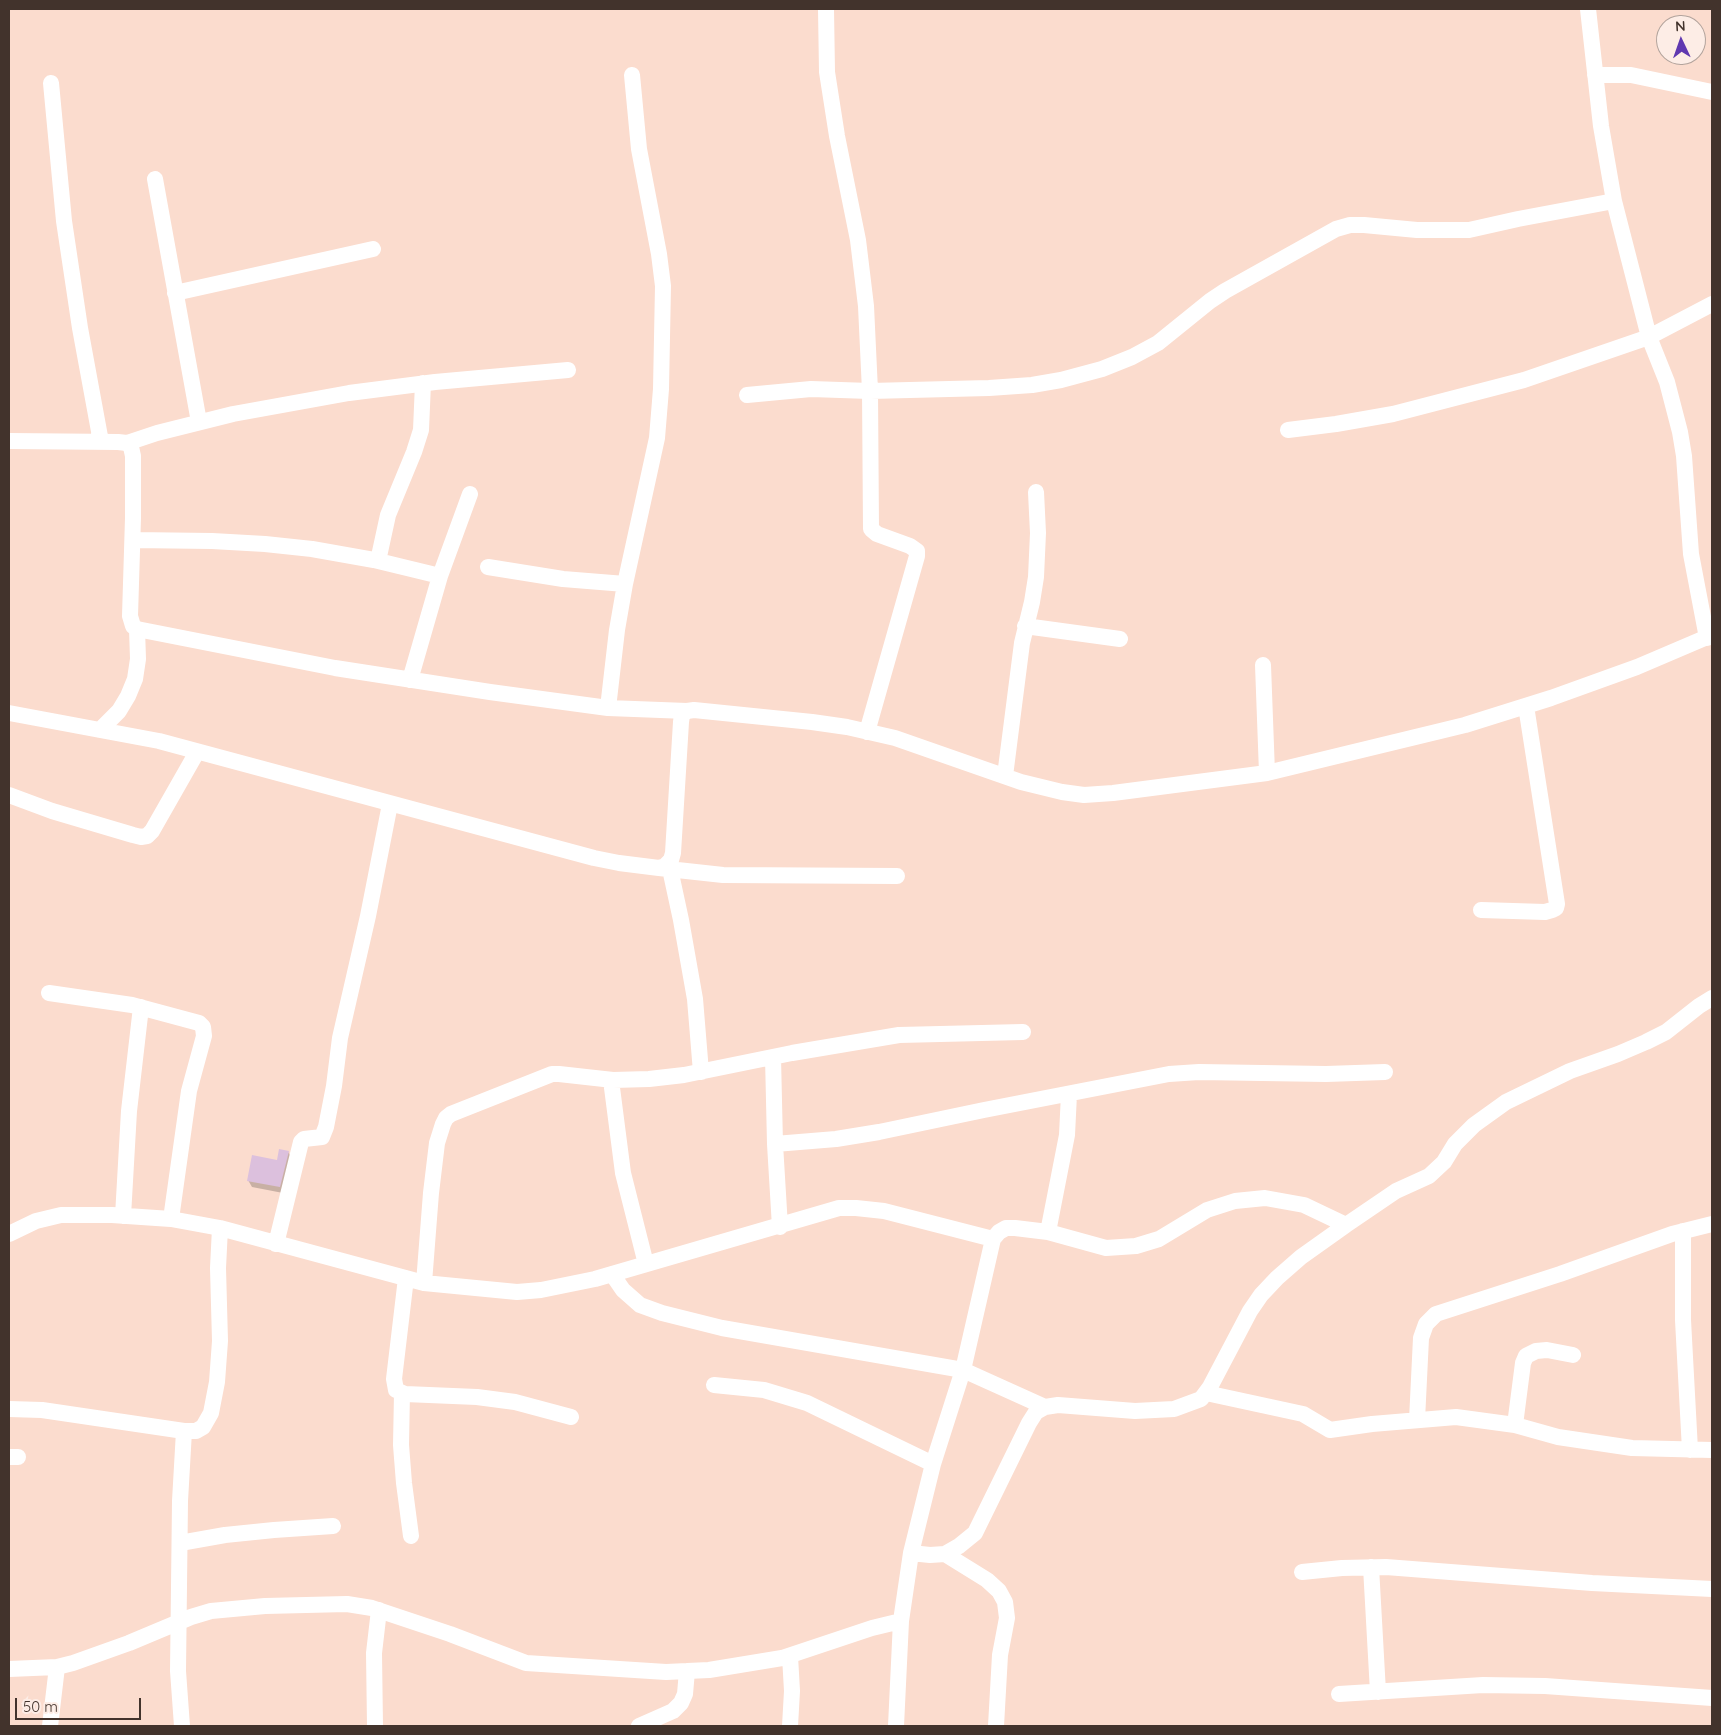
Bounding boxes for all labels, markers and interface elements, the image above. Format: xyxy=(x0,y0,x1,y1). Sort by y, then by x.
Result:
north arrow xyxy=(1656,15,1706,65)
text: N xyxy=(1675,17,1686,35)
scale bar xyxy=(18,1688,144,1720)
text: 50 m xyxy=(23,1697,58,1716)

